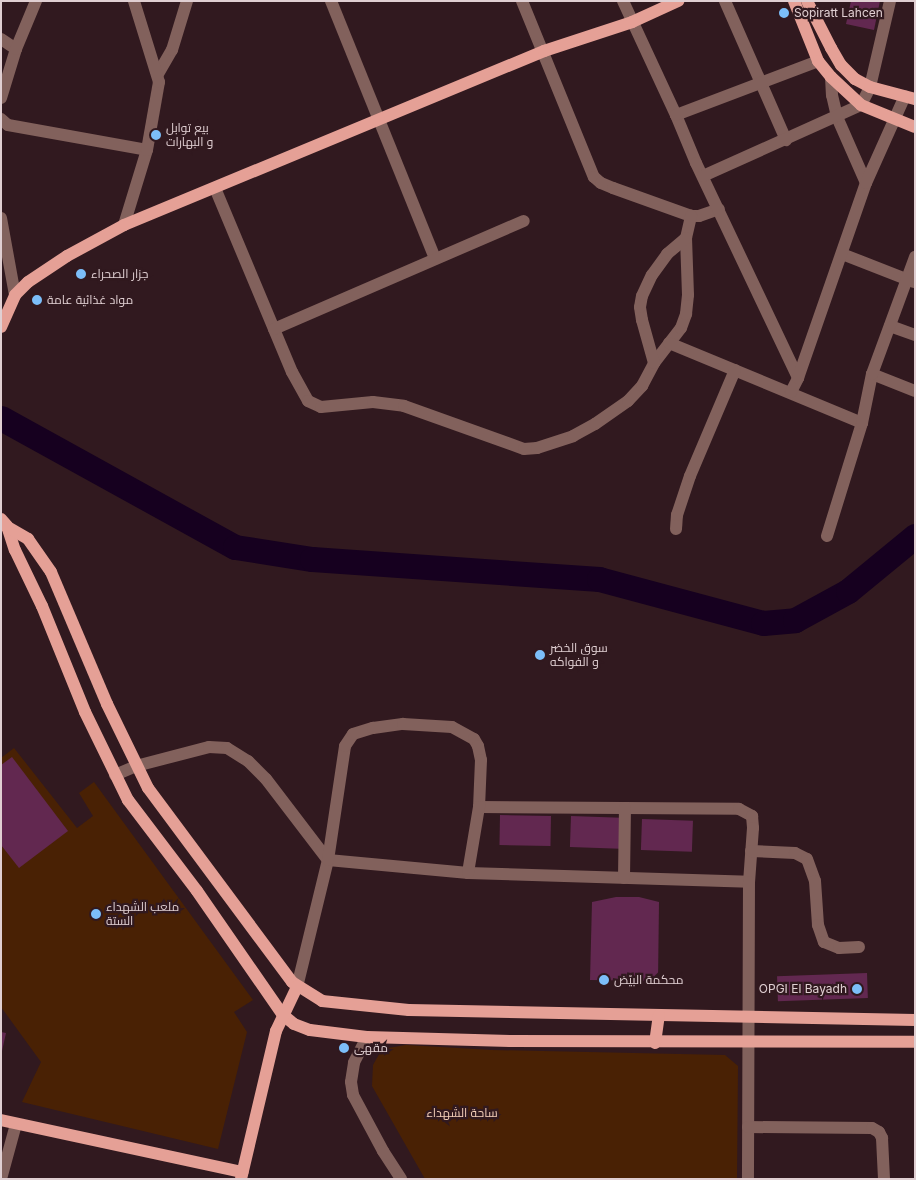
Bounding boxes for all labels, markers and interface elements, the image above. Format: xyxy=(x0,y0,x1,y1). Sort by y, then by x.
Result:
place label: Sopiratt Lahcen xyxy=(794,6,883,20)
marker: Sopiratt Lahcen xyxy=(778,7,790,19)
place label: بيع توابل و البهارات xyxy=(166,121,213,149)
marker: بيع توابل و البهارات xyxy=(150,129,162,141)
place label: جزار الصحراء xyxy=(91,267,148,281)
marker: جزار الصحراء xyxy=(75,268,87,280)
place label: مواد غذائية عامة xyxy=(47,293,133,307)
marker: مواد غذائية عامة xyxy=(31,294,43,306)
place label: سوق الخضر و الفواكه xyxy=(550,641,608,669)
marker: سوق الخضر و الفواكه xyxy=(534,649,546,661)
place label: ملعب الشهداء الستة xyxy=(106,900,179,928)
marker: ملعب الشهداء الستة xyxy=(90,908,102,920)
place label: محكمة البيّض xyxy=(614,973,684,987)
marker: محكمة البيّض xyxy=(598,974,610,986)
place label: OPGI El Bayadh xyxy=(759,982,847,996)
marker: OPGI El Bayadh xyxy=(851,983,863,995)
place label: مقهى xyxy=(354,1041,388,1055)
marker: مقهى xyxy=(338,1042,350,1054)
park label: ساحة الشهداء xyxy=(426,1106,498,1120)

